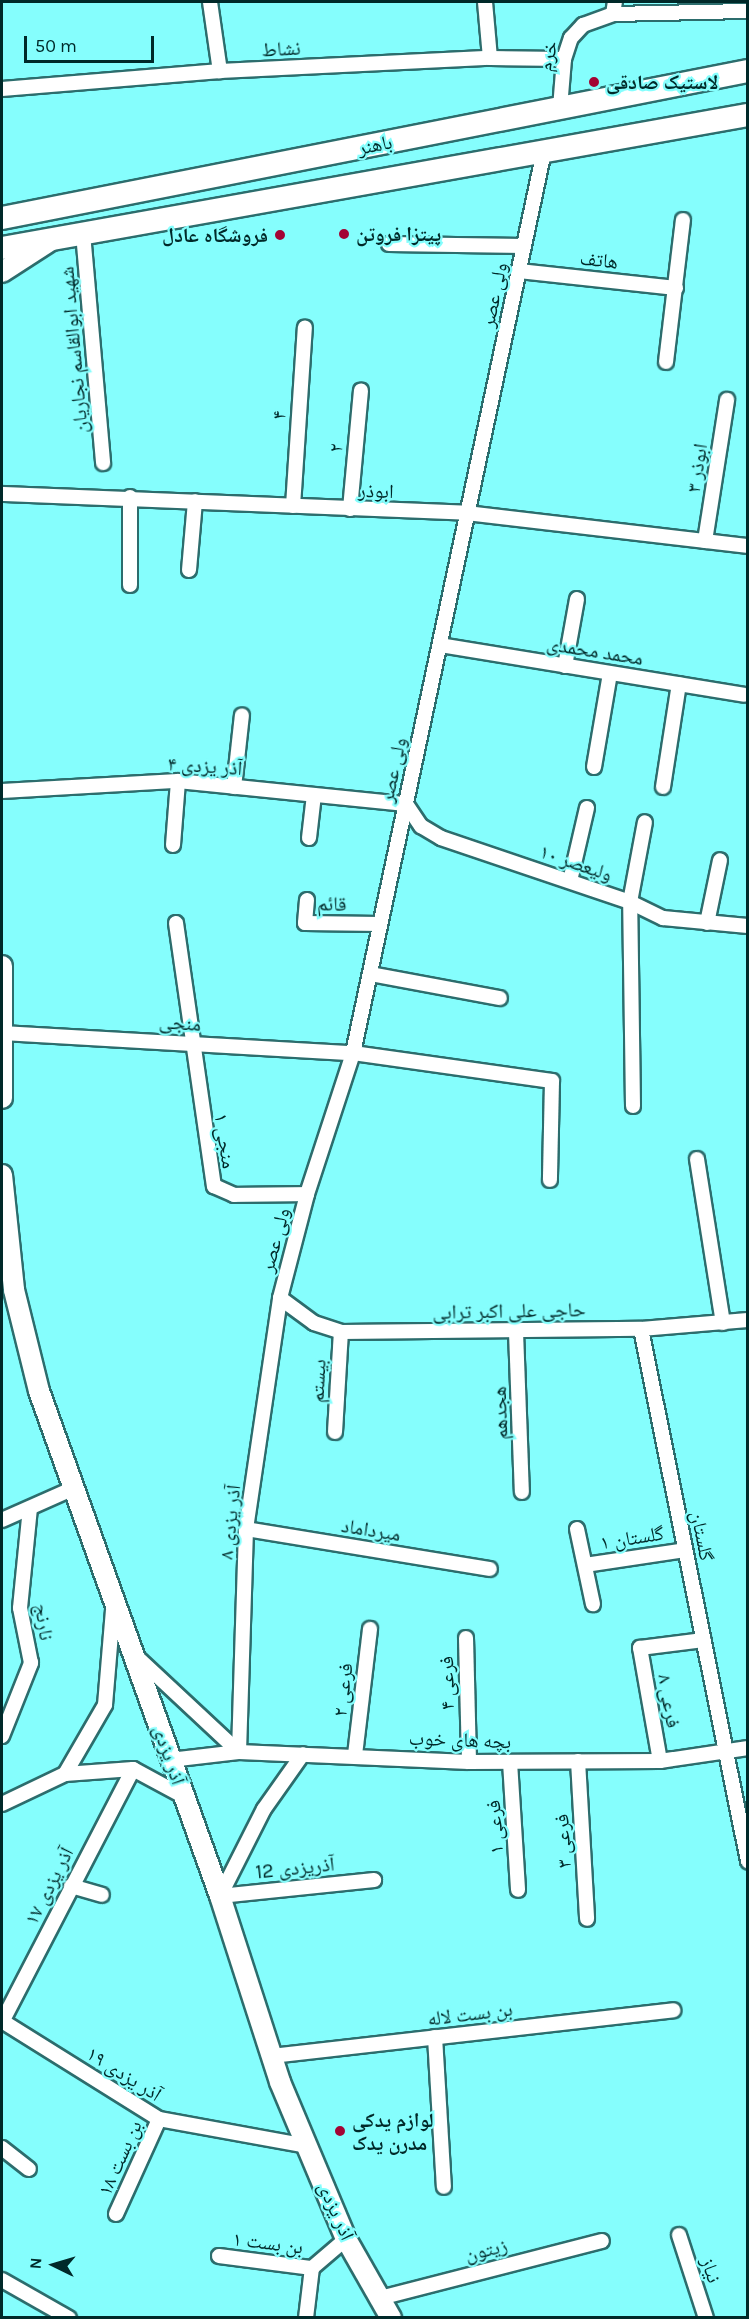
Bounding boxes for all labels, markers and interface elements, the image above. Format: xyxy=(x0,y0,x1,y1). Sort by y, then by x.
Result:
scale bar xyxy=(27,24,158,62)
text: 50 m xyxy=(35,35,77,57)
street label: نشاط xyxy=(261,36,301,62)
street label: خرم xyxy=(533,38,563,74)
place label: لاستیک صادقی xyxy=(606,70,718,94)
marker: لاستیک صادقی xyxy=(587,75,601,89)
street label: باهنر xyxy=(356,130,394,160)
place label: پیتزا فروتن xyxy=(356,222,441,246)
place label: فروشگاه عادل xyxy=(162,223,268,247)
marker: پیتزا فروتن xyxy=(337,227,351,241)
marker: فروشگاه عادل xyxy=(273,228,287,242)
street label: هاتف xyxy=(579,246,619,274)
street label: ولی عصر xyxy=(475,260,513,330)
street label: شهید ابوالقاسم نجاریان xyxy=(55,266,93,434)
street label: ۴ xyxy=(267,410,291,420)
street label: ۲ xyxy=(324,442,348,454)
street label: ابوذر ۳ xyxy=(681,442,713,494)
street label: ابوذر xyxy=(358,478,394,504)
street label: محمد محمدی xyxy=(545,632,645,670)
street label: ولی عصر xyxy=(374,735,412,805)
street label: ۴ آذر یزدی xyxy=(167,751,243,781)
street label: ۱۰ ولیعصر xyxy=(536,839,616,887)
street label: قائم xyxy=(317,892,347,916)
street label: منجی xyxy=(158,1010,202,1036)
street label: منجی ۱ xyxy=(209,1112,241,1170)
street label: ولی عصر xyxy=(255,1205,295,1275)
street label: حاجی علی اکبر ترابی xyxy=(432,1298,586,1324)
street label: بیستم xyxy=(305,1359,331,1403)
street label: هجدهم xyxy=(487,1386,513,1440)
street label: ۸ آذر یزدی xyxy=(214,1484,246,1560)
street label: گلستان xyxy=(685,1509,719,1563)
street label: میرداماد xyxy=(340,1513,402,1547)
street label: گلستان ۱ xyxy=(598,1521,666,1555)
street label: نارنج xyxy=(30,1602,58,1642)
street label: فرعی ۴ xyxy=(435,1656,459,1710)
street label: فرعی ۲ xyxy=(328,1662,358,1718)
street label: فرعی ۸ xyxy=(652,1672,686,1730)
street label: آذر یزدی xyxy=(148,1722,190,1788)
street label: بچه های خوب xyxy=(408,1726,512,1754)
street label: فرعی ۱ xyxy=(481,1799,509,1855)
street label: فرعی ۳ xyxy=(550,1813,576,1869)
street label: آذر یزدی ۱۷ xyxy=(19,1843,79,1929)
street label: آذریزدی 12 xyxy=(254,1852,336,1884)
street label: بن بست لاله xyxy=(426,1997,514,2031)
street label: آذر یزدی ۱۹ xyxy=(82,2042,166,2106)
place label: لوازم یدکی مدرن یدک xyxy=(352,2108,434,2155)
street label: بن بست ۱۸ xyxy=(93,2117,147,2199)
marker: لوازم یدکی مدرن یدک xyxy=(333,2124,347,2138)
street label: آذر یزدی xyxy=(313,2178,359,2244)
street label: بن بست ۱ xyxy=(231,2227,305,2259)
street label: زیتون xyxy=(462,2233,510,2267)
north arrow xyxy=(24,2235,84,2295)
street label: نیاز xyxy=(696,2254,726,2286)
text: N xyxy=(26,2257,46,2270)

